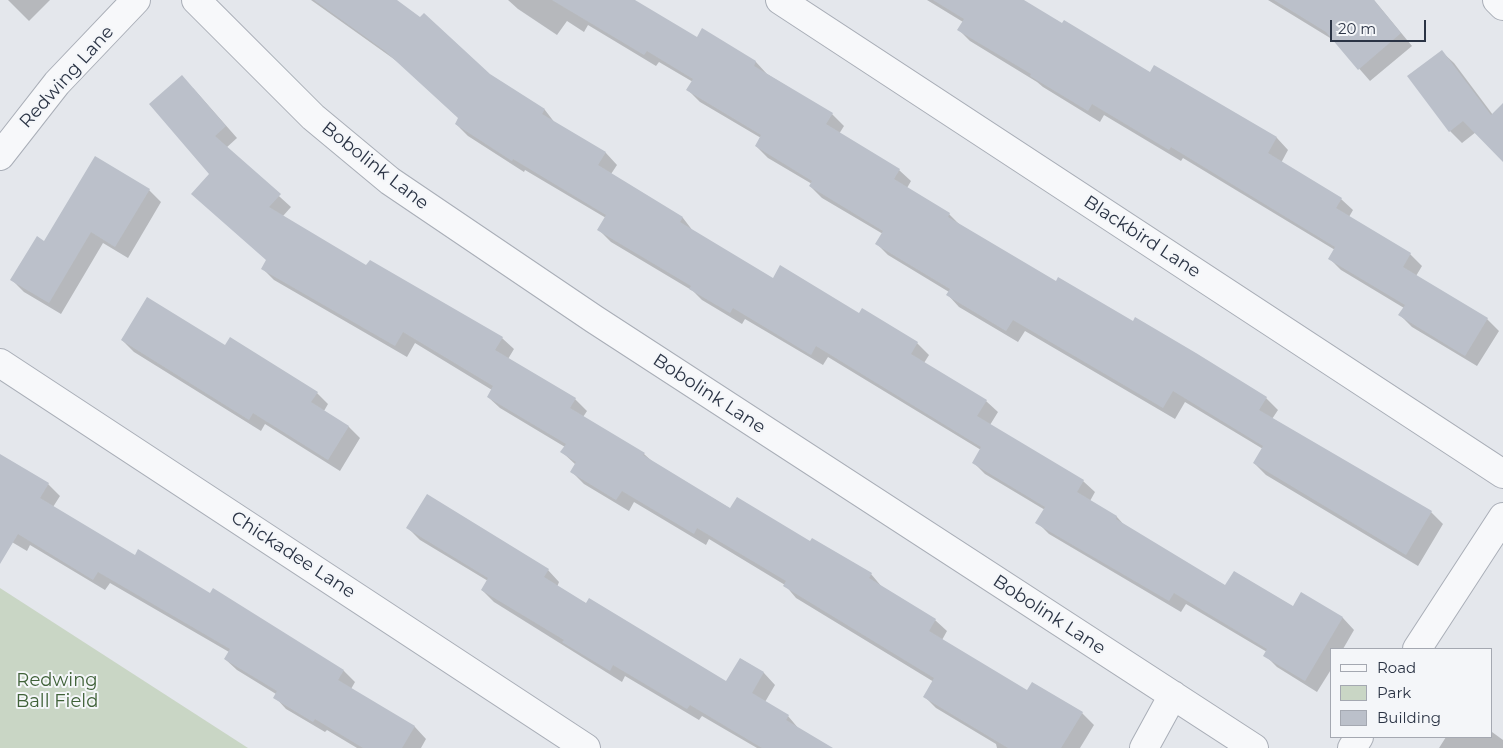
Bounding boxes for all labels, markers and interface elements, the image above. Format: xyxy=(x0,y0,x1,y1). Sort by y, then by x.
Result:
scale bar xyxy=(1333,10,1429,42)
text: 20 m xyxy=(1338,19,1376,38)
street label: Redwing Lane xyxy=(15,21,119,133)
street label: Bobolink Lane xyxy=(317,117,433,215)
street label: Blackbird Lane xyxy=(1080,191,1204,283)
street label: Bobolink Lane xyxy=(649,350,769,438)
street label: Chickadee Lane xyxy=(227,507,359,603)
street label: Bobolink Lane xyxy=(989,571,1109,659)
legend xyxy=(1330,648,1493,738)
text: Road xyxy=(1377,658,1416,677)
park label: Redwing Ball Field xyxy=(16,670,98,712)
text: Park xyxy=(1377,683,1411,702)
text: Building xyxy=(1377,708,1441,727)

